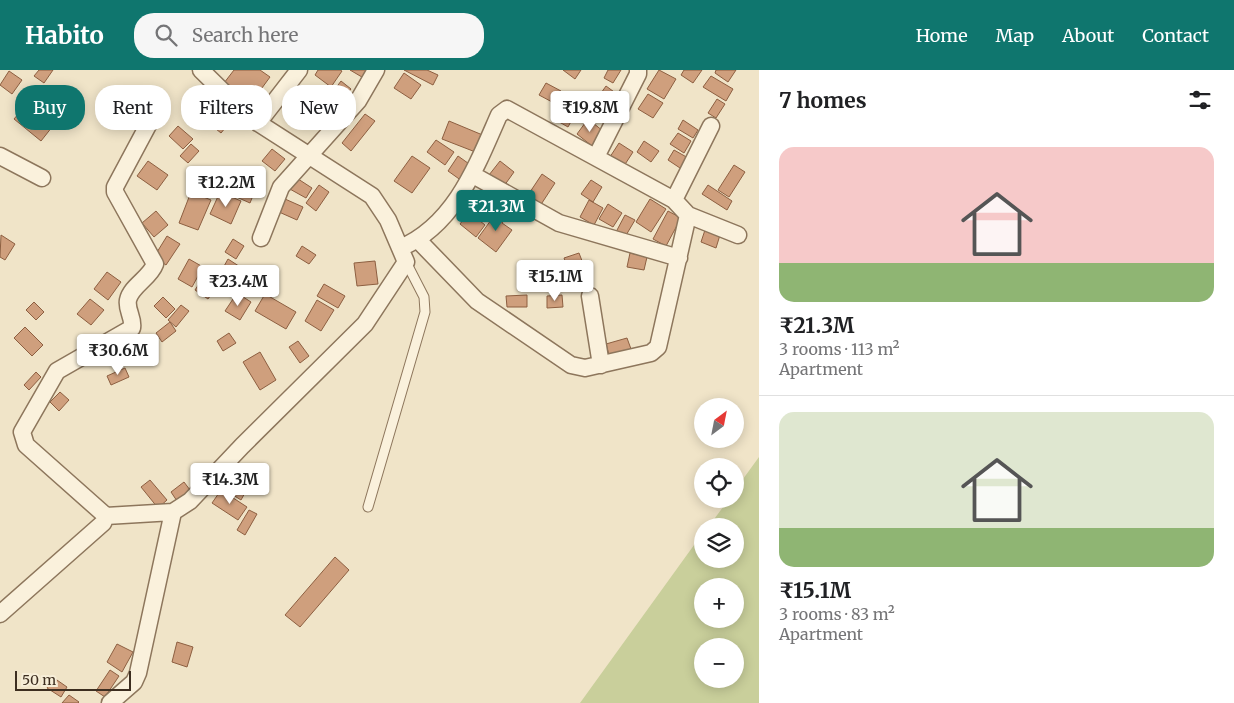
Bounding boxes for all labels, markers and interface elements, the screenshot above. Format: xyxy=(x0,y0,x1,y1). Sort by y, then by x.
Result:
search box xyxy=(134,13,484,58)
text: Habito xyxy=(25,20,104,51)
icon: search xyxy=(152,21,180,49)
text: Search here xyxy=(192,23,298,47)
text: Home xyxy=(916,24,968,47)
text: Map xyxy=(996,24,1034,47)
text: About xyxy=(1062,24,1114,47)
text: Contact xyxy=(1142,24,1209,47)
chip: Buy xyxy=(15,85,85,130)
chip: Rent xyxy=(95,85,171,130)
chip: Filters xyxy=(181,85,272,130)
chip: New xyxy=(282,85,356,130)
icon: filters xyxy=(1186,86,1214,114)
text: 7 homes xyxy=(779,87,867,114)
pin: ₹19.8M xyxy=(549,90,631,133)
text: ₹19.8M xyxy=(561,97,619,117)
pin: ₹12.2M xyxy=(185,166,267,208)
text: ₹12.2M xyxy=(197,172,255,192)
icon: home xyxy=(952,179,1042,269)
pin: ₹21.3M xyxy=(455,190,537,232)
text: ₹21.3M xyxy=(467,196,525,216)
pin: ₹15.1M xyxy=(514,260,596,302)
pin: ₹23.4M xyxy=(197,264,279,307)
text: ₹15.1M xyxy=(528,266,582,286)
text: ₹23.4M xyxy=(208,271,268,291)
text: ₹21.3M xyxy=(779,312,854,339)
pin: ₹30.6M xyxy=(77,334,159,376)
text: 3 rooms · 113 m² xyxy=(779,339,899,359)
text: ₹30.6M xyxy=(88,340,148,360)
text: Apartment xyxy=(779,359,863,379)
north arrow xyxy=(694,398,744,448)
map controls xyxy=(694,398,744,688)
icon: home xyxy=(952,445,1042,535)
button: locate xyxy=(694,458,744,508)
pin: ₹14.3M xyxy=(189,462,271,505)
text: ₹14.3M xyxy=(201,469,259,489)
button: layers xyxy=(694,518,744,568)
text: ₹15.1M xyxy=(779,577,851,604)
button: + xyxy=(694,578,744,628)
text: 3 rooms · 83 m² xyxy=(779,604,895,624)
text: Apartment xyxy=(779,624,863,644)
button: − xyxy=(694,638,744,688)
scale bar xyxy=(15,668,131,691)
text: 50 m xyxy=(22,671,56,689)

